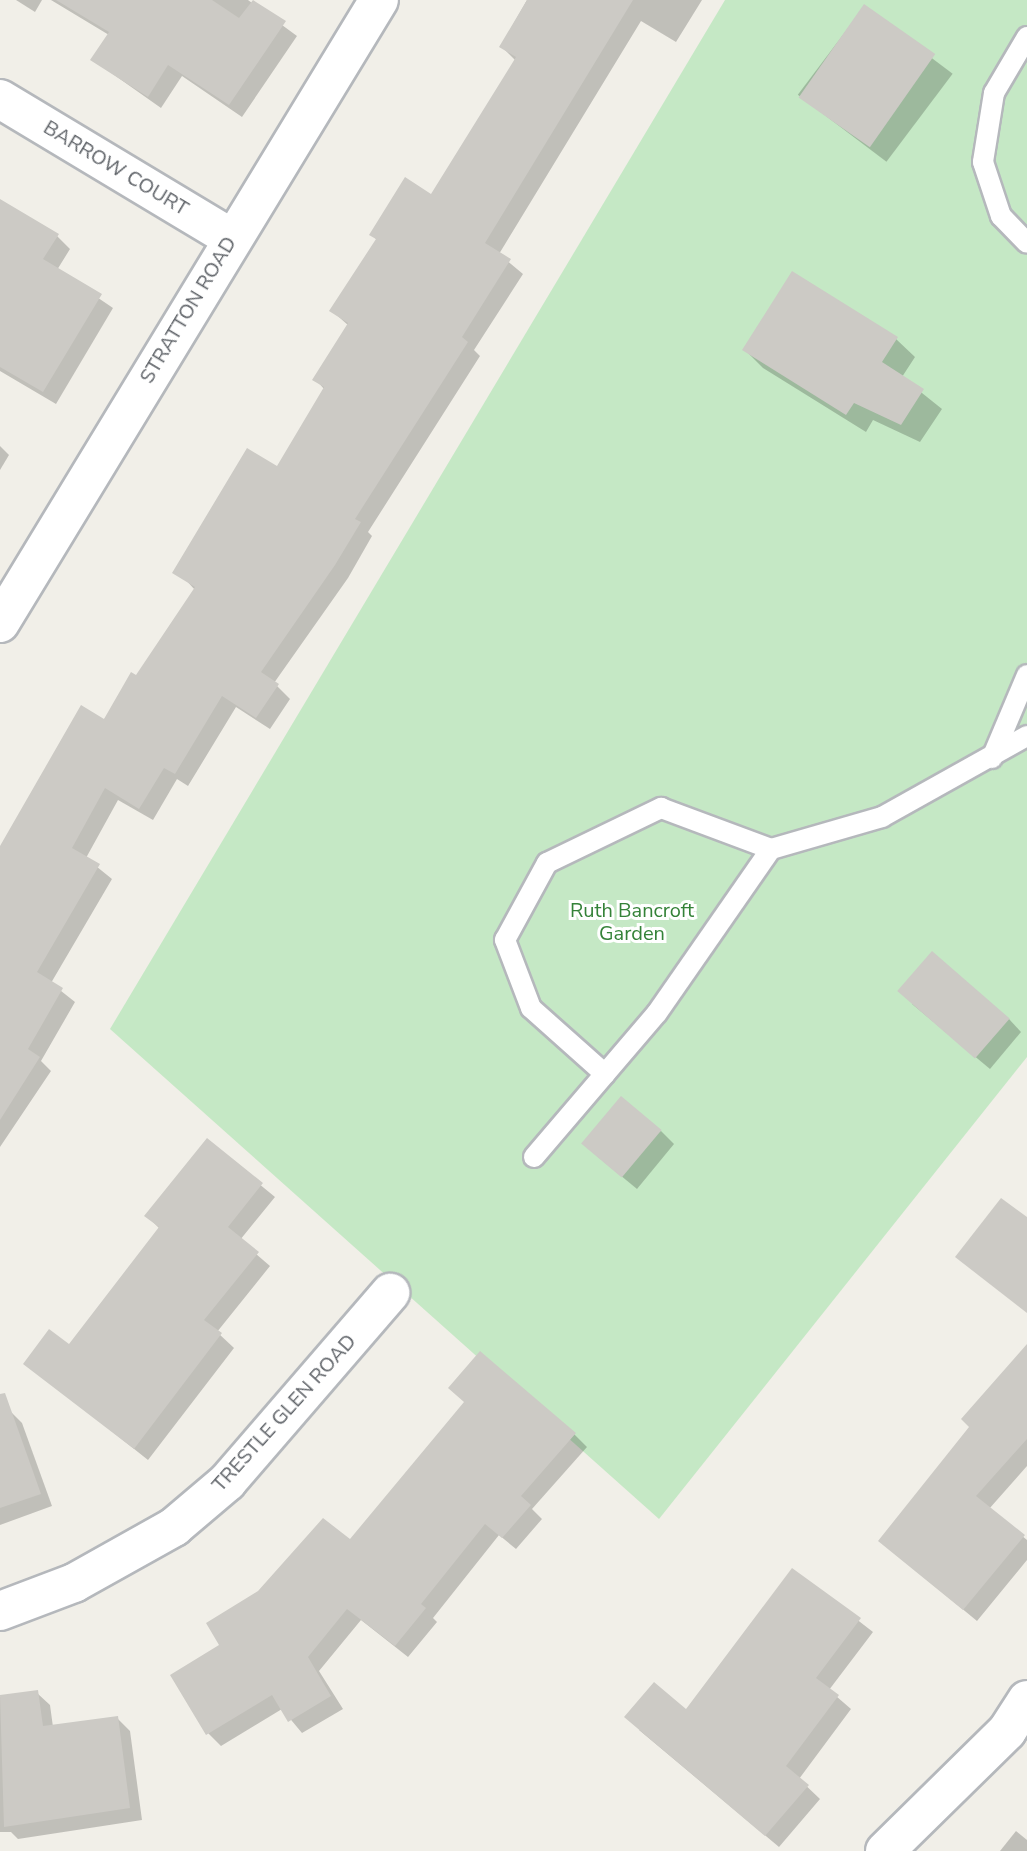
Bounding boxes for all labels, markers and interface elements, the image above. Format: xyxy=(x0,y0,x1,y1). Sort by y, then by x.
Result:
street label: BARROW COURT xyxy=(39,115,193,221)
street label: STRATTON ROAD xyxy=(135,232,241,388)
park label: Ruth Bancroft Garden xyxy=(570,898,694,945)
street label: TRESTLE GLEN ROAD xyxy=(207,1329,361,1497)

